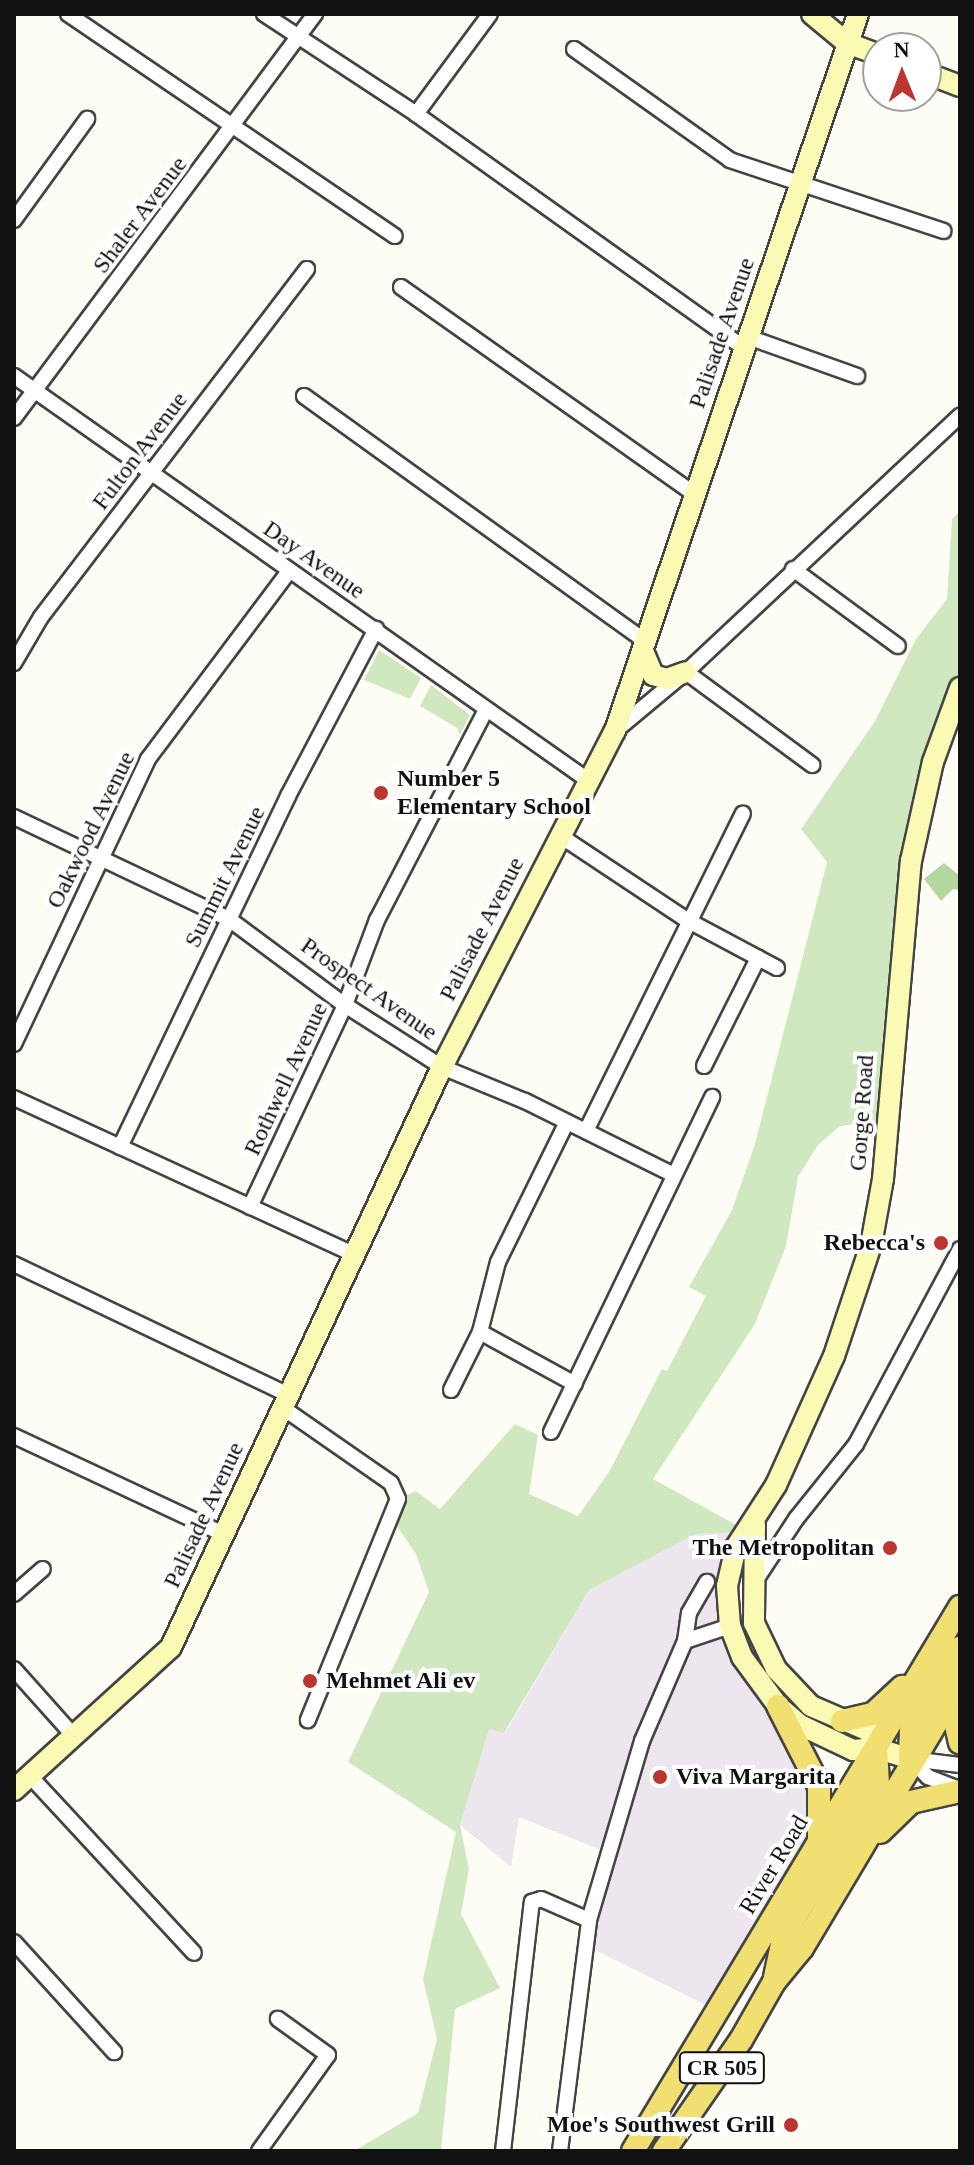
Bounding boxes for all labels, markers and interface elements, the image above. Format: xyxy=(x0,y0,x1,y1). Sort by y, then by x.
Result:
north arrow xyxy=(862,32,942,112)
text: N xyxy=(893,37,910,62)
street label: Shaler Avenue xyxy=(86,150,194,280)
street label: Palisade Avenue xyxy=(683,253,761,413)
street label: Fulton Avenue xyxy=(86,386,194,516)
street label: Day Avenue xyxy=(257,514,371,606)
street label: Oakwood Avenue xyxy=(40,746,142,914)
place label: Number 5 Elementary School xyxy=(397,765,591,821)
marker: Number 5 Elementary School xyxy=(372,784,390,802)
street label: Summit Avenue xyxy=(178,801,272,953)
street label: Palisade Avenue xyxy=(433,852,531,1006)
street label: Prospect Avenue xyxy=(295,931,443,1047)
street label: Rothwell Avenue xyxy=(238,997,334,1161)
street label: Gorge Road xyxy=(844,1054,880,1172)
place label: Rebecca's xyxy=(824,1229,925,1257)
marker: Rebecca's xyxy=(932,1234,950,1252)
street label: Palisade Avenue xyxy=(157,1437,251,1593)
place label: The Metropolitan xyxy=(692,1534,874,1562)
marker: The Metropolitan xyxy=(881,1539,899,1557)
place label: Mehmet Ali ev xyxy=(326,1667,477,1695)
marker: Mehmet Ali ev xyxy=(301,1672,319,1690)
place label: Viva Margarita xyxy=(676,1763,836,1791)
marker: Viva Margarita xyxy=(651,1768,669,1786)
street label: River Road xyxy=(733,1810,815,1920)
road number: CR 505 xyxy=(678,2050,766,2086)
place label: Moe's Southwest Grill xyxy=(547,2111,775,2139)
marker: Moe's Southwest Grill xyxy=(782,2116,800,2134)

